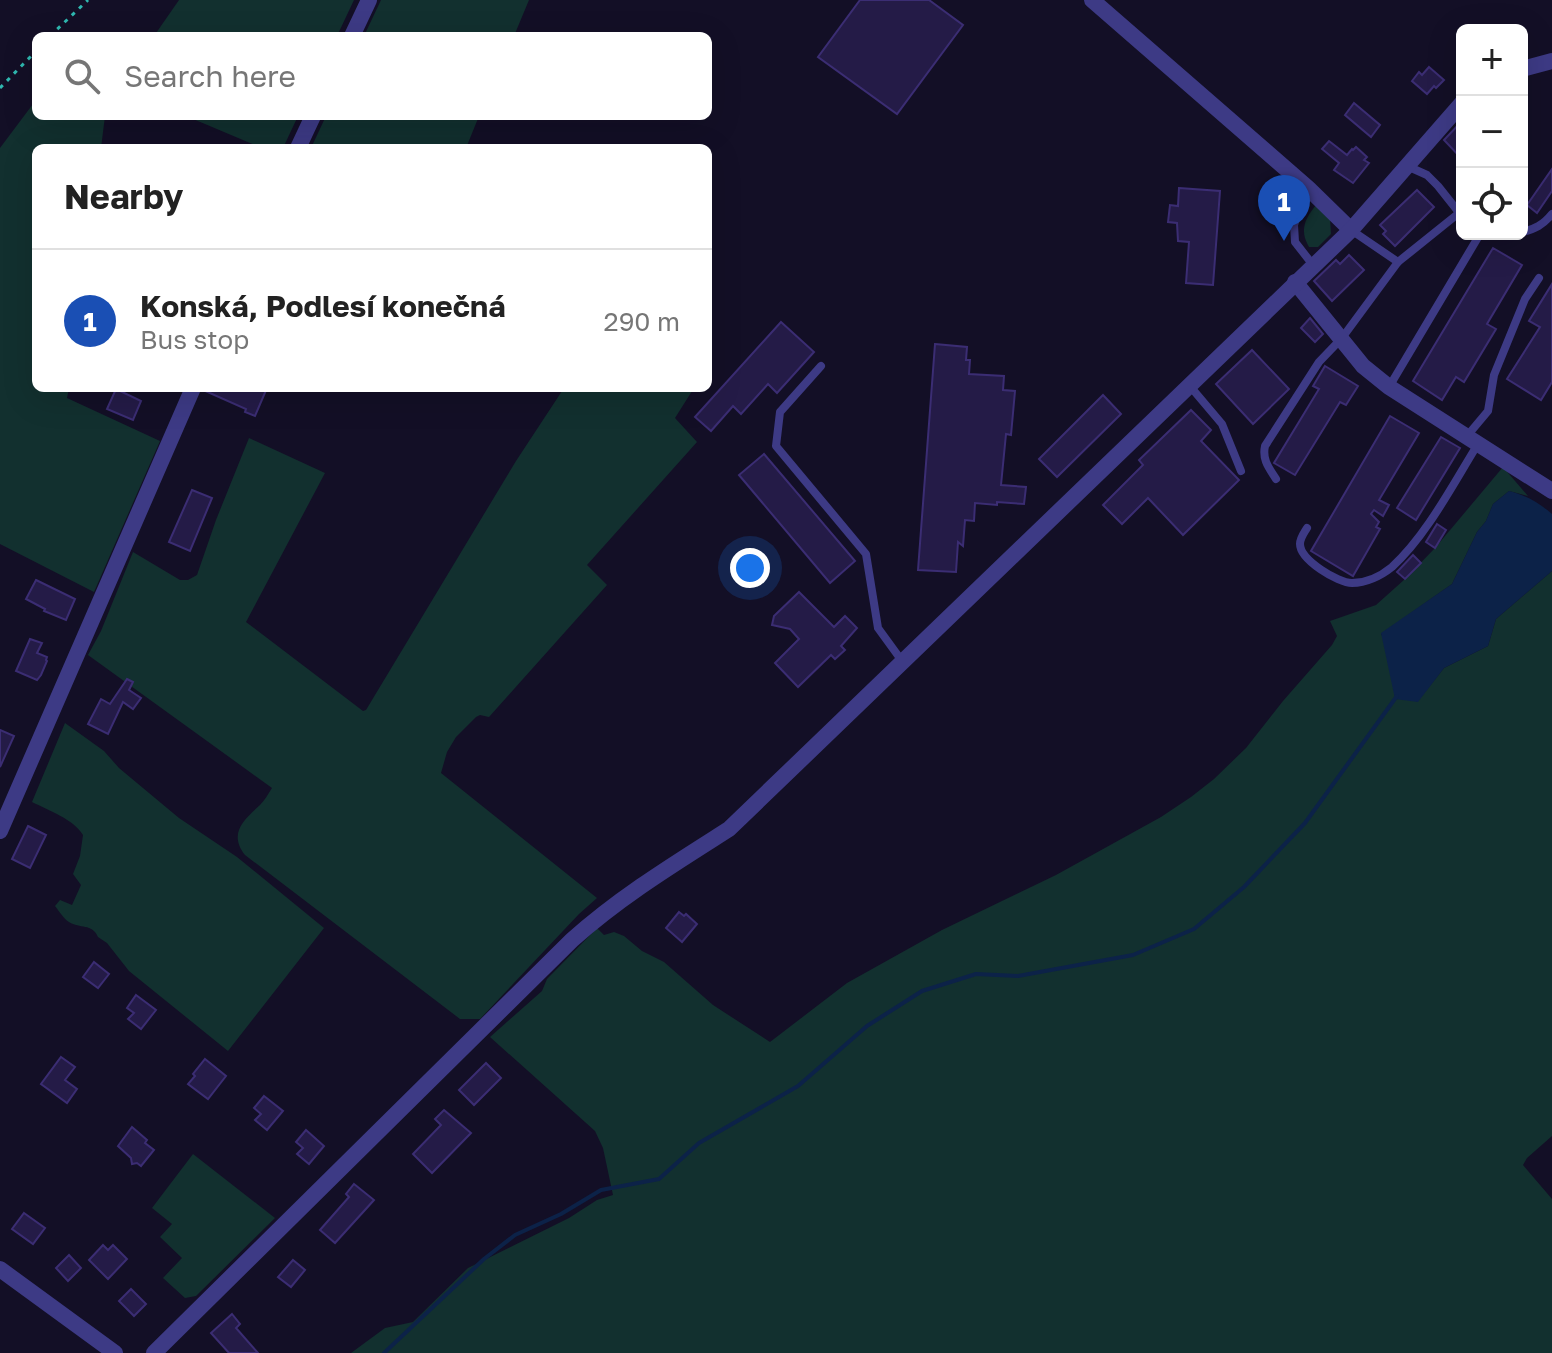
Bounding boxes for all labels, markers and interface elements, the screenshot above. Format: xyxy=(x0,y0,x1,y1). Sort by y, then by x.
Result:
map controls xyxy=(1456,24,1528,240)
button: + xyxy=(1456,24,1528,96)
search box xyxy=(32,32,712,120)
icon: search xyxy=(60,54,104,98)
text: Search here xyxy=(124,58,296,94)
button: − xyxy=(1456,96,1528,168)
button: locate xyxy=(1456,168,1528,240)
pin: 1 xyxy=(1258,175,1310,241)
text: Nearby xyxy=(64,176,184,216)
text: Konská, Podlesí konečná xyxy=(140,288,506,324)
text: 1 xyxy=(83,306,97,337)
text: 290 m xyxy=(604,306,680,337)
text: Bus stop xyxy=(140,324,249,355)
your location xyxy=(730,548,770,588)

